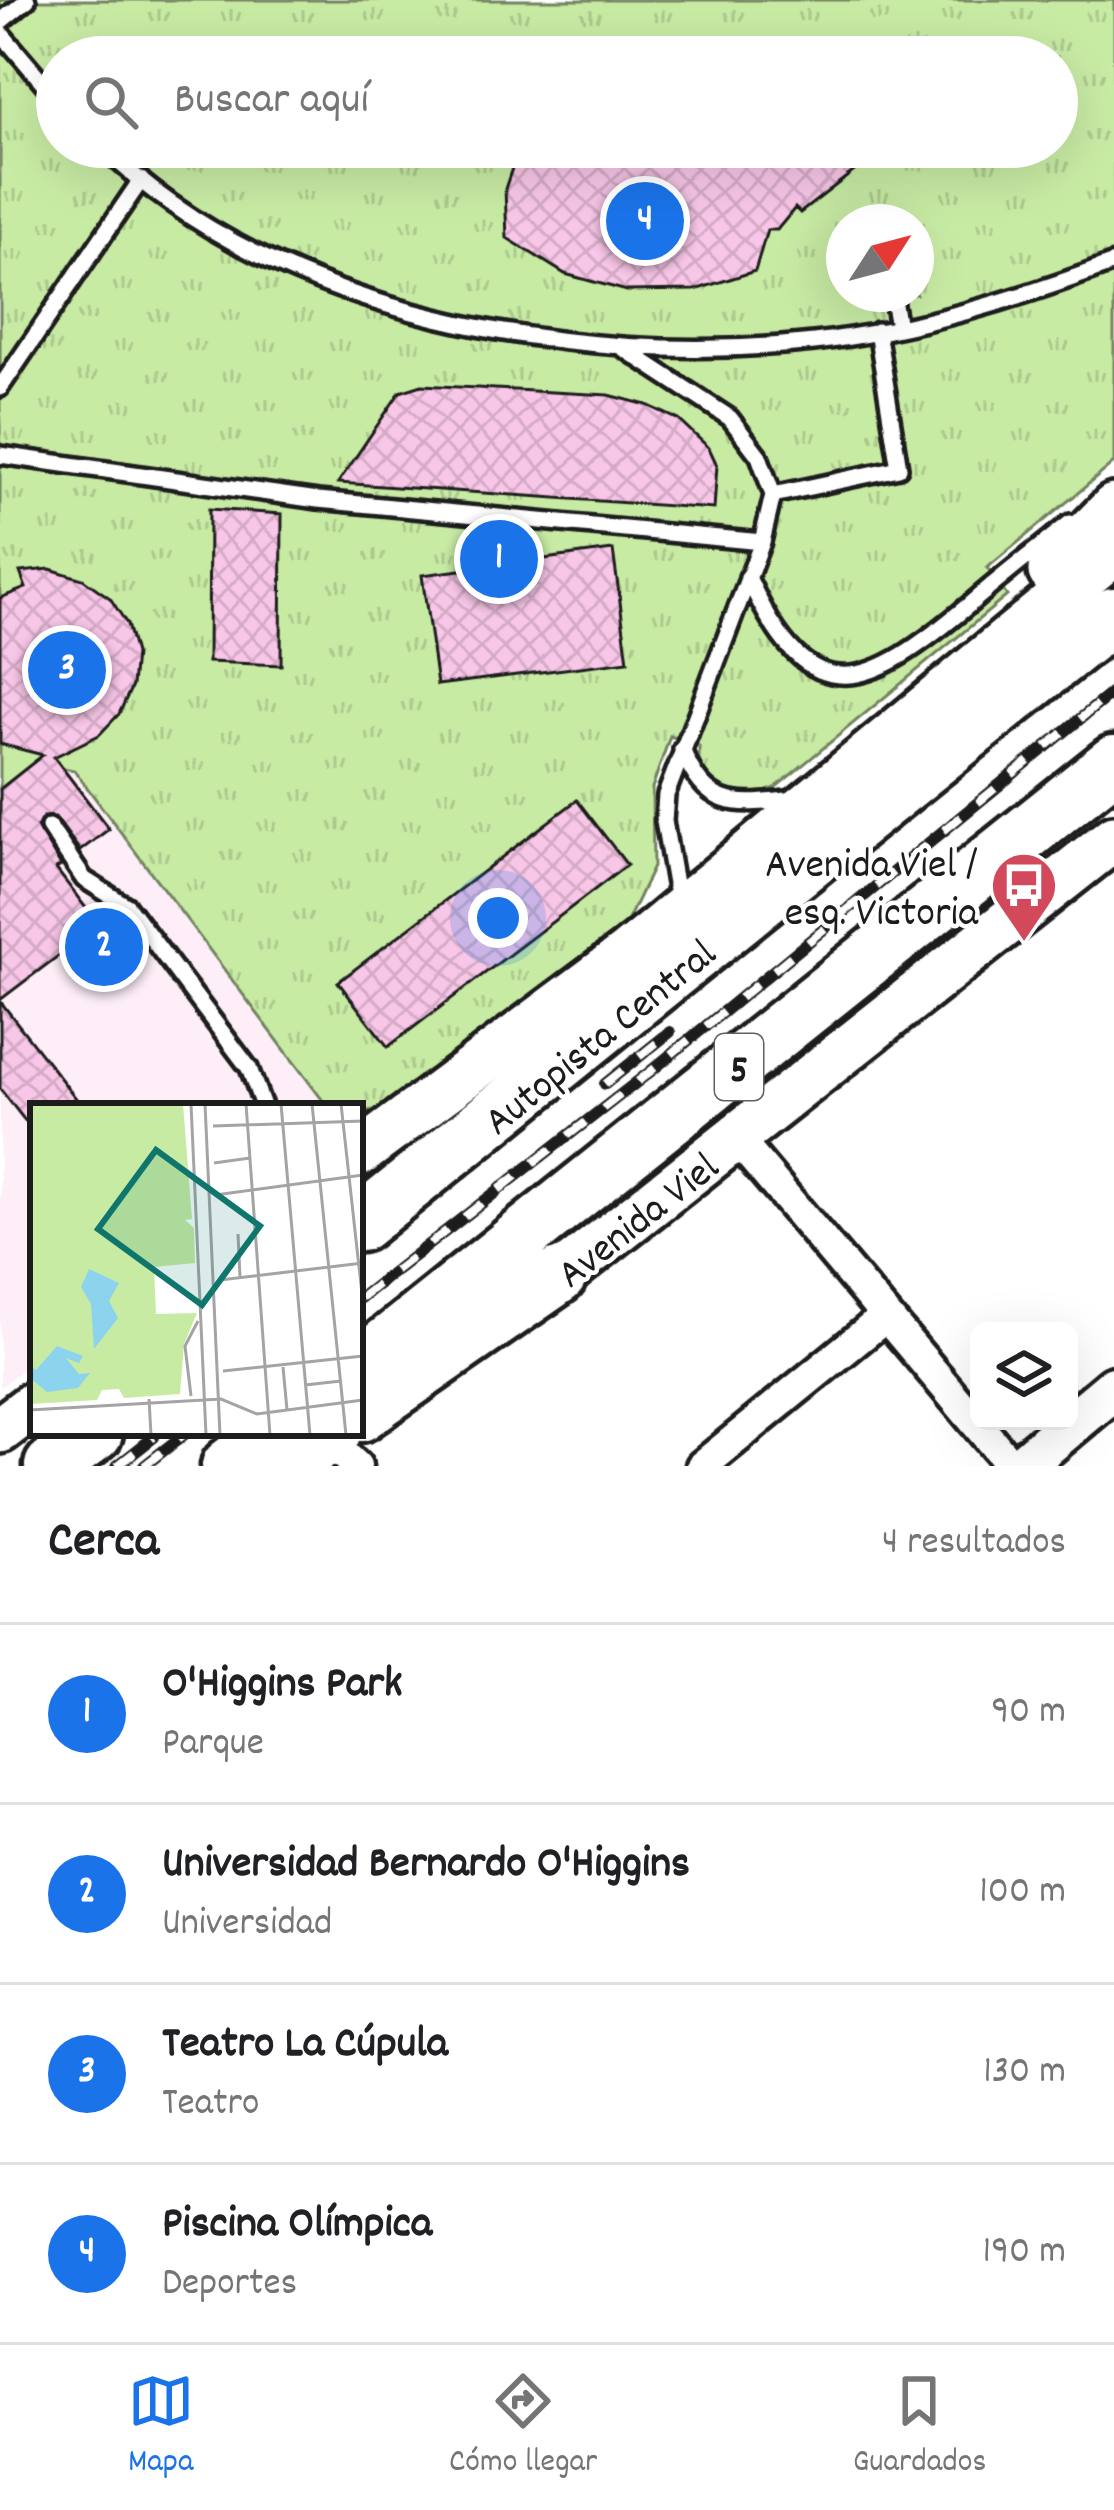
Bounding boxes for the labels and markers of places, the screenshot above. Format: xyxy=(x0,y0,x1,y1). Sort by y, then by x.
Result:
pin: 4 xyxy=(606,176,684,266)
pin: 1 xyxy=(460,514,538,604)
pin: 3 xyxy=(28,625,106,715)
place label: Avenida Viel / esq. Victoria xyxy=(765,838,979,946)
bus stop icon: Avenida Viel / esq. Victoria xyxy=(989,850,1059,944)
pin: 2 xyxy=(65,902,143,992)

